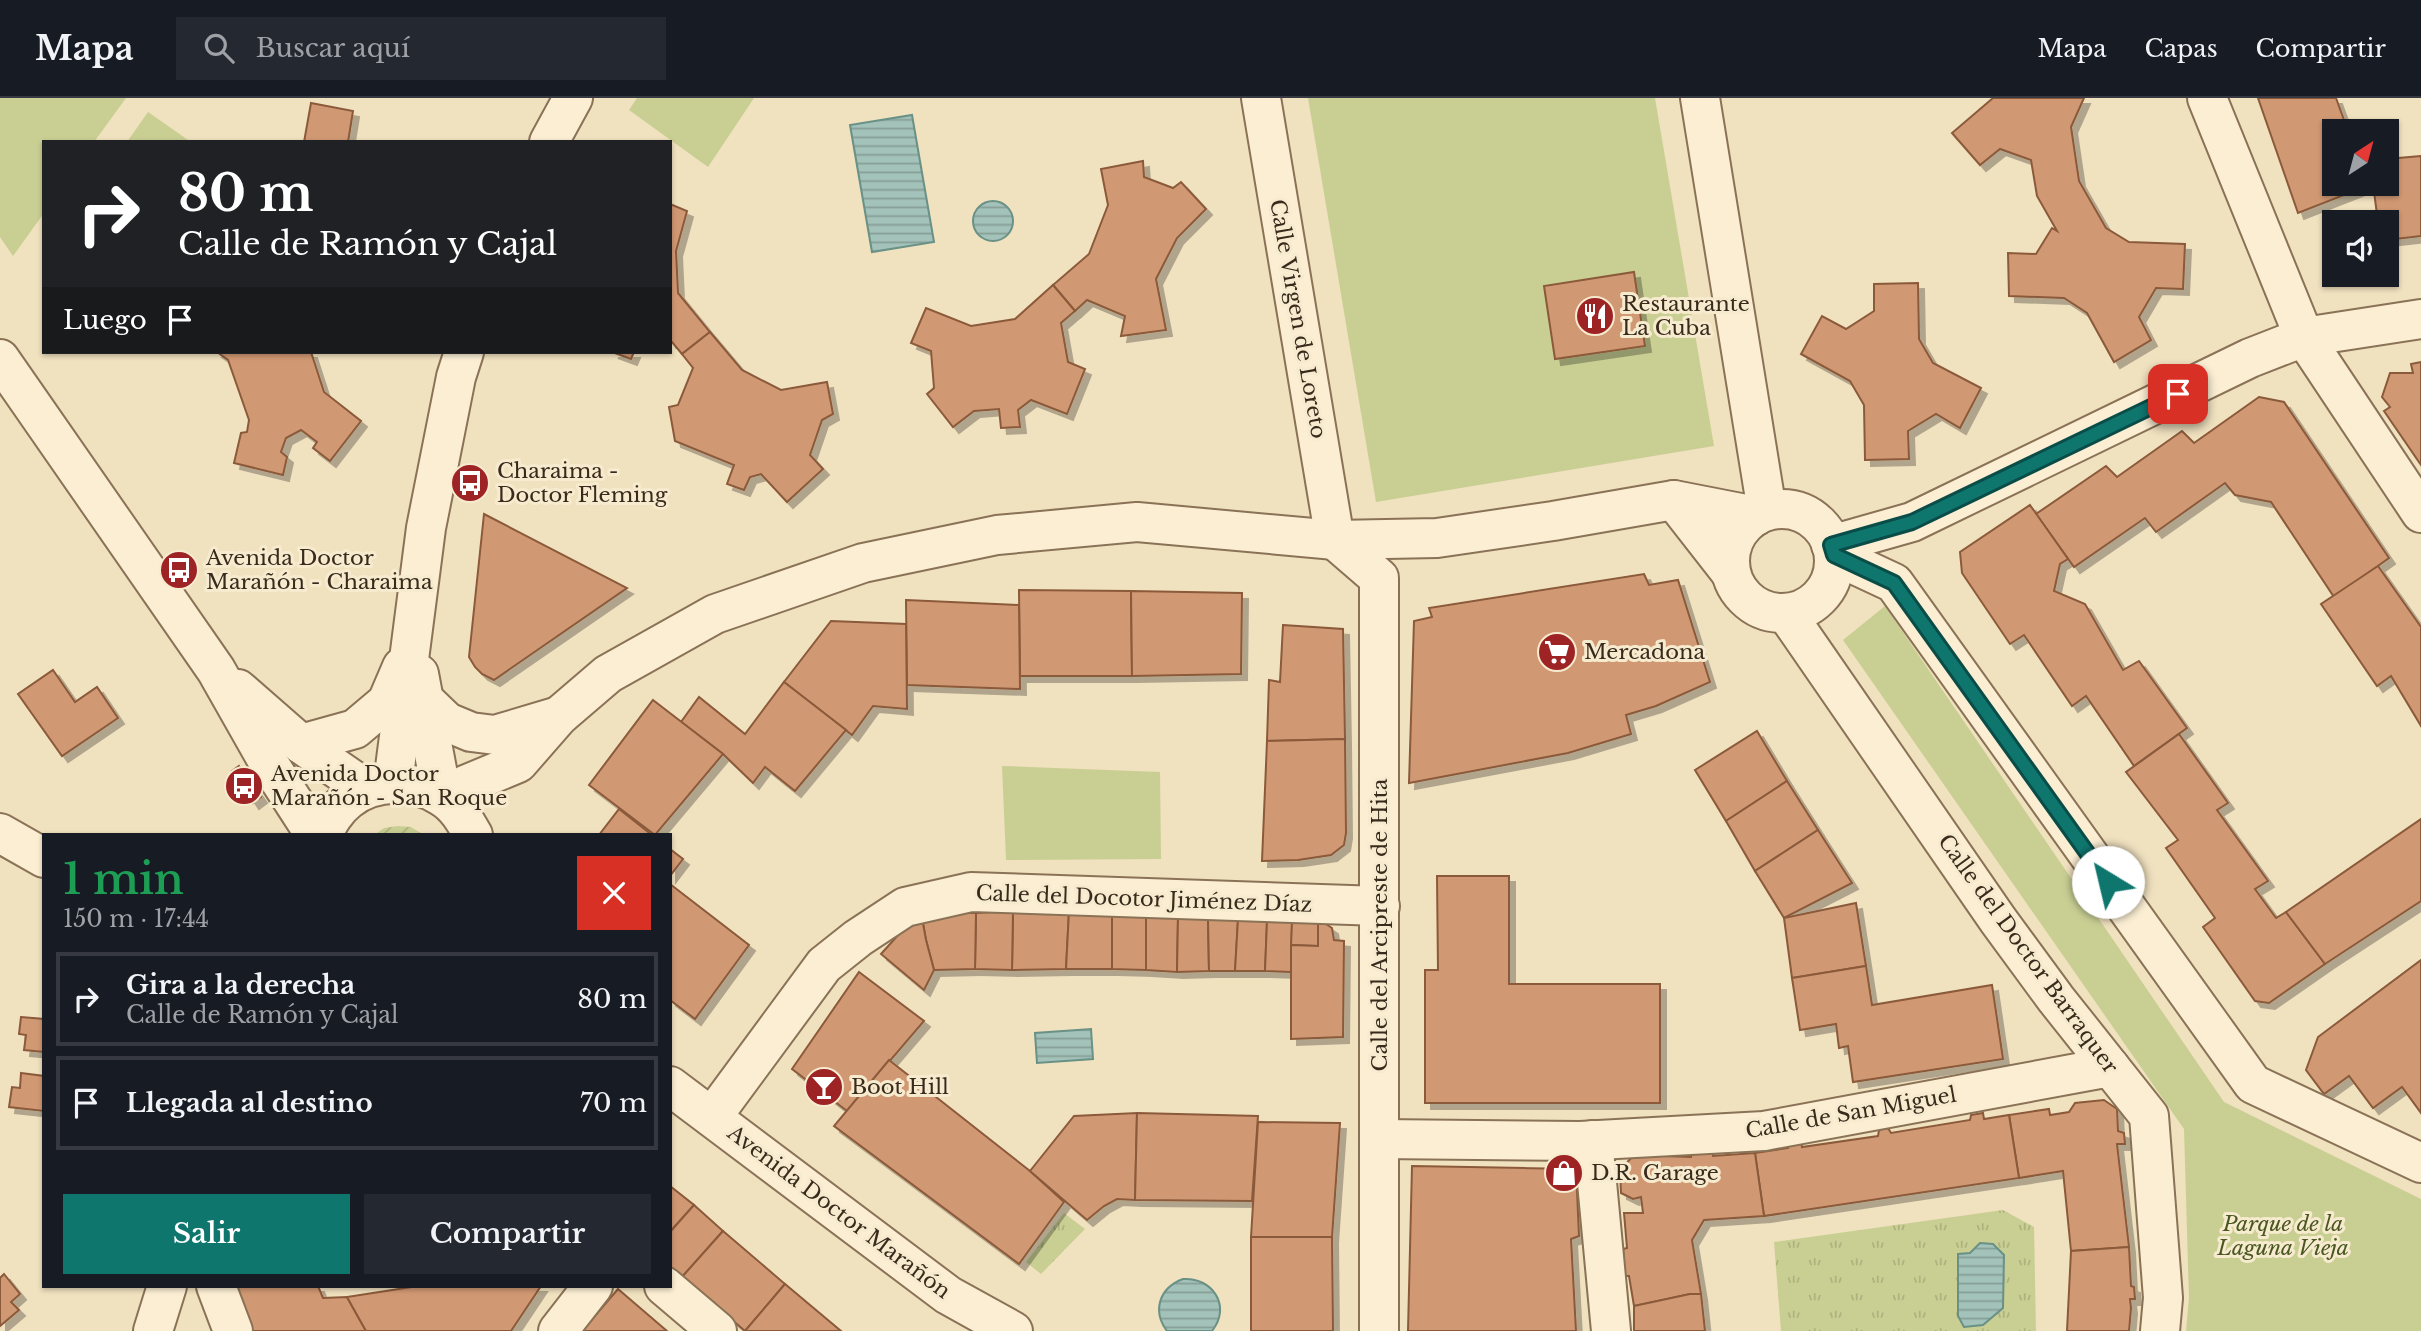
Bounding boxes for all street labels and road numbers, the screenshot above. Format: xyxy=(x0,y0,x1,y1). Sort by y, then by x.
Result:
street label: Calle Virgen de Loreto xyxy=(1264,197,1332,441)
street label: Calle del Arcipreste de Hita xyxy=(1367,778,1393,1071)
street label: Calle del Doctor Barraquer xyxy=(1932,829,2124,1079)
street label: Calle del Docotor Jiménez Díaz xyxy=(975,880,1313,918)
street label: Calle de San Miguel xyxy=(1744,1082,1959,1144)
street label: Avenida Doctor Marañón xyxy=(722,1119,956,1304)

